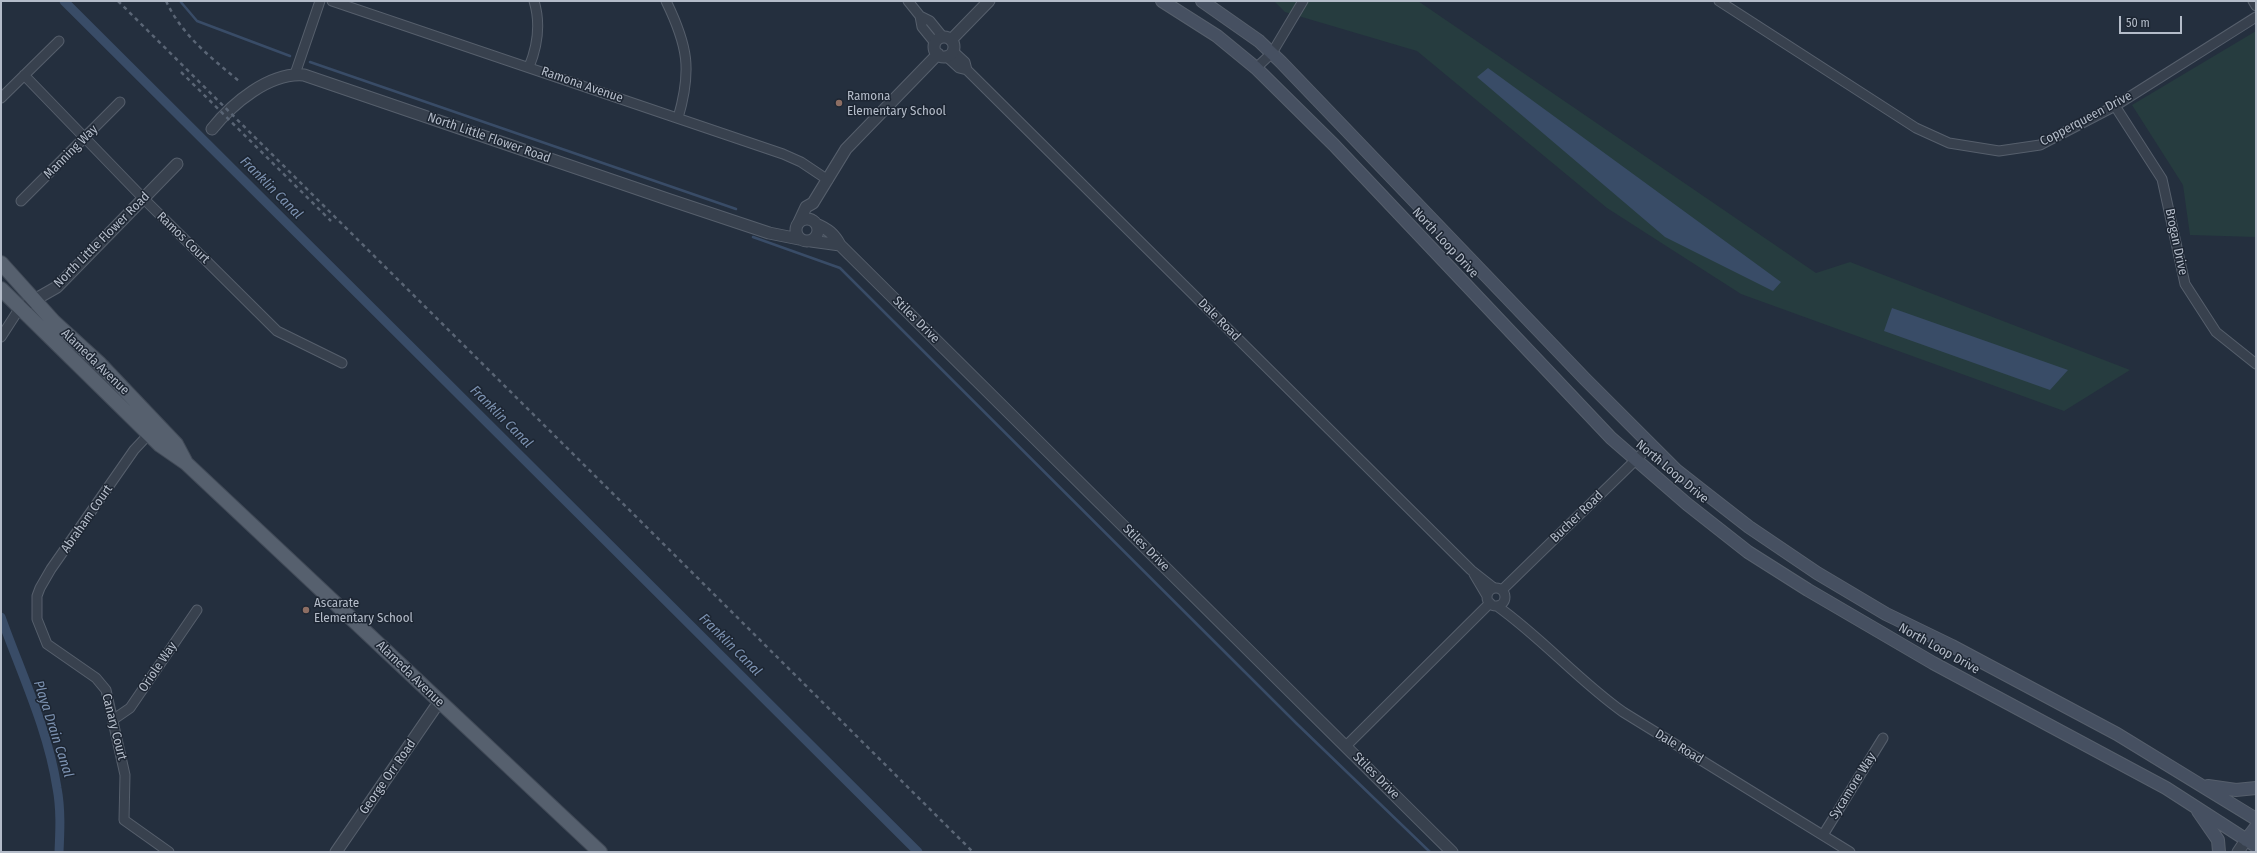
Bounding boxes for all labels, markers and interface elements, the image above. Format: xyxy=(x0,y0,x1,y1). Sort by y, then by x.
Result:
scale bar xyxy=(2121,8,2184,34)
text: 50 m xyxy=(2126,16,2150,30)
street label: Ramona Avenue xyxy=(539,64,625,106)
place label: Ramona Elementary School xyxy=(847,88,946,119)
street label: Copperqueen Drive xyxy=(2037,88,2135,150)
marker: Ramona Elementary School xyxy=(834,98,844,108)
street label: North Little Flower Road xyxy=(426,110,552,166)
street label: Manning Way xyxy=(41,122,101,182)
water label: Franklin Canal xyxy=(236,153,306,223)
street label: North Little Flower Road xyxy=(51,189,153,291)
street label: North Loop Drive xyxy=(1409,205,1481,281)
street label: Brogan Drive xyxy=(2161,207,2191,277)
street label: Ramos Court xyxy=(153,209,213,267)
street label: Stiles Drive xyxy=(889,293,943,347)
street label: Dale Road xyxy=(1195,296,1243,344)
street label: Alameda Avenue xyxy=(58,326,132,398)
water label: Franklin Canal xyxy=(466,382,536,452)
street label: North Loop Drive xyxy=(1632,437,1712,507)
street label: Abraham Court xyxy=(58,482,116,556)
street label: Bucher Road xyxy=(1547,488,1607,546)
street label: Stiles Drive xyxy=(1119,521,1173,575)
place label: Ascarate Elementary School xyxy=(314,595,413,626)
marker: Ascarate Elementary School xyxy=(301,605,311,615)
water label: Franklin Canal xyxy=(695,610,765,680)
street label: North Loop Drive xyxy=(1896,620,1982,678)
street label: Alameda Avenue xyxy=(373,638,447,710)
street label: Oriole Way xyxy=(136,639,180,695)
water label: Playa Drain Canal xyxy=(29,678,77,780)
street label: Canary Court xyxy=(98,692,130,762)
street label: Dale Road xyxy=(1652,727,1706,767)
street label: George Orr Road xyxy=(356,737,420,817)
street label: Stiles Drive xyxy=(1349,749,1403,803)
street label: Sycamore Way xyxy=(1826,750,1880,822)

